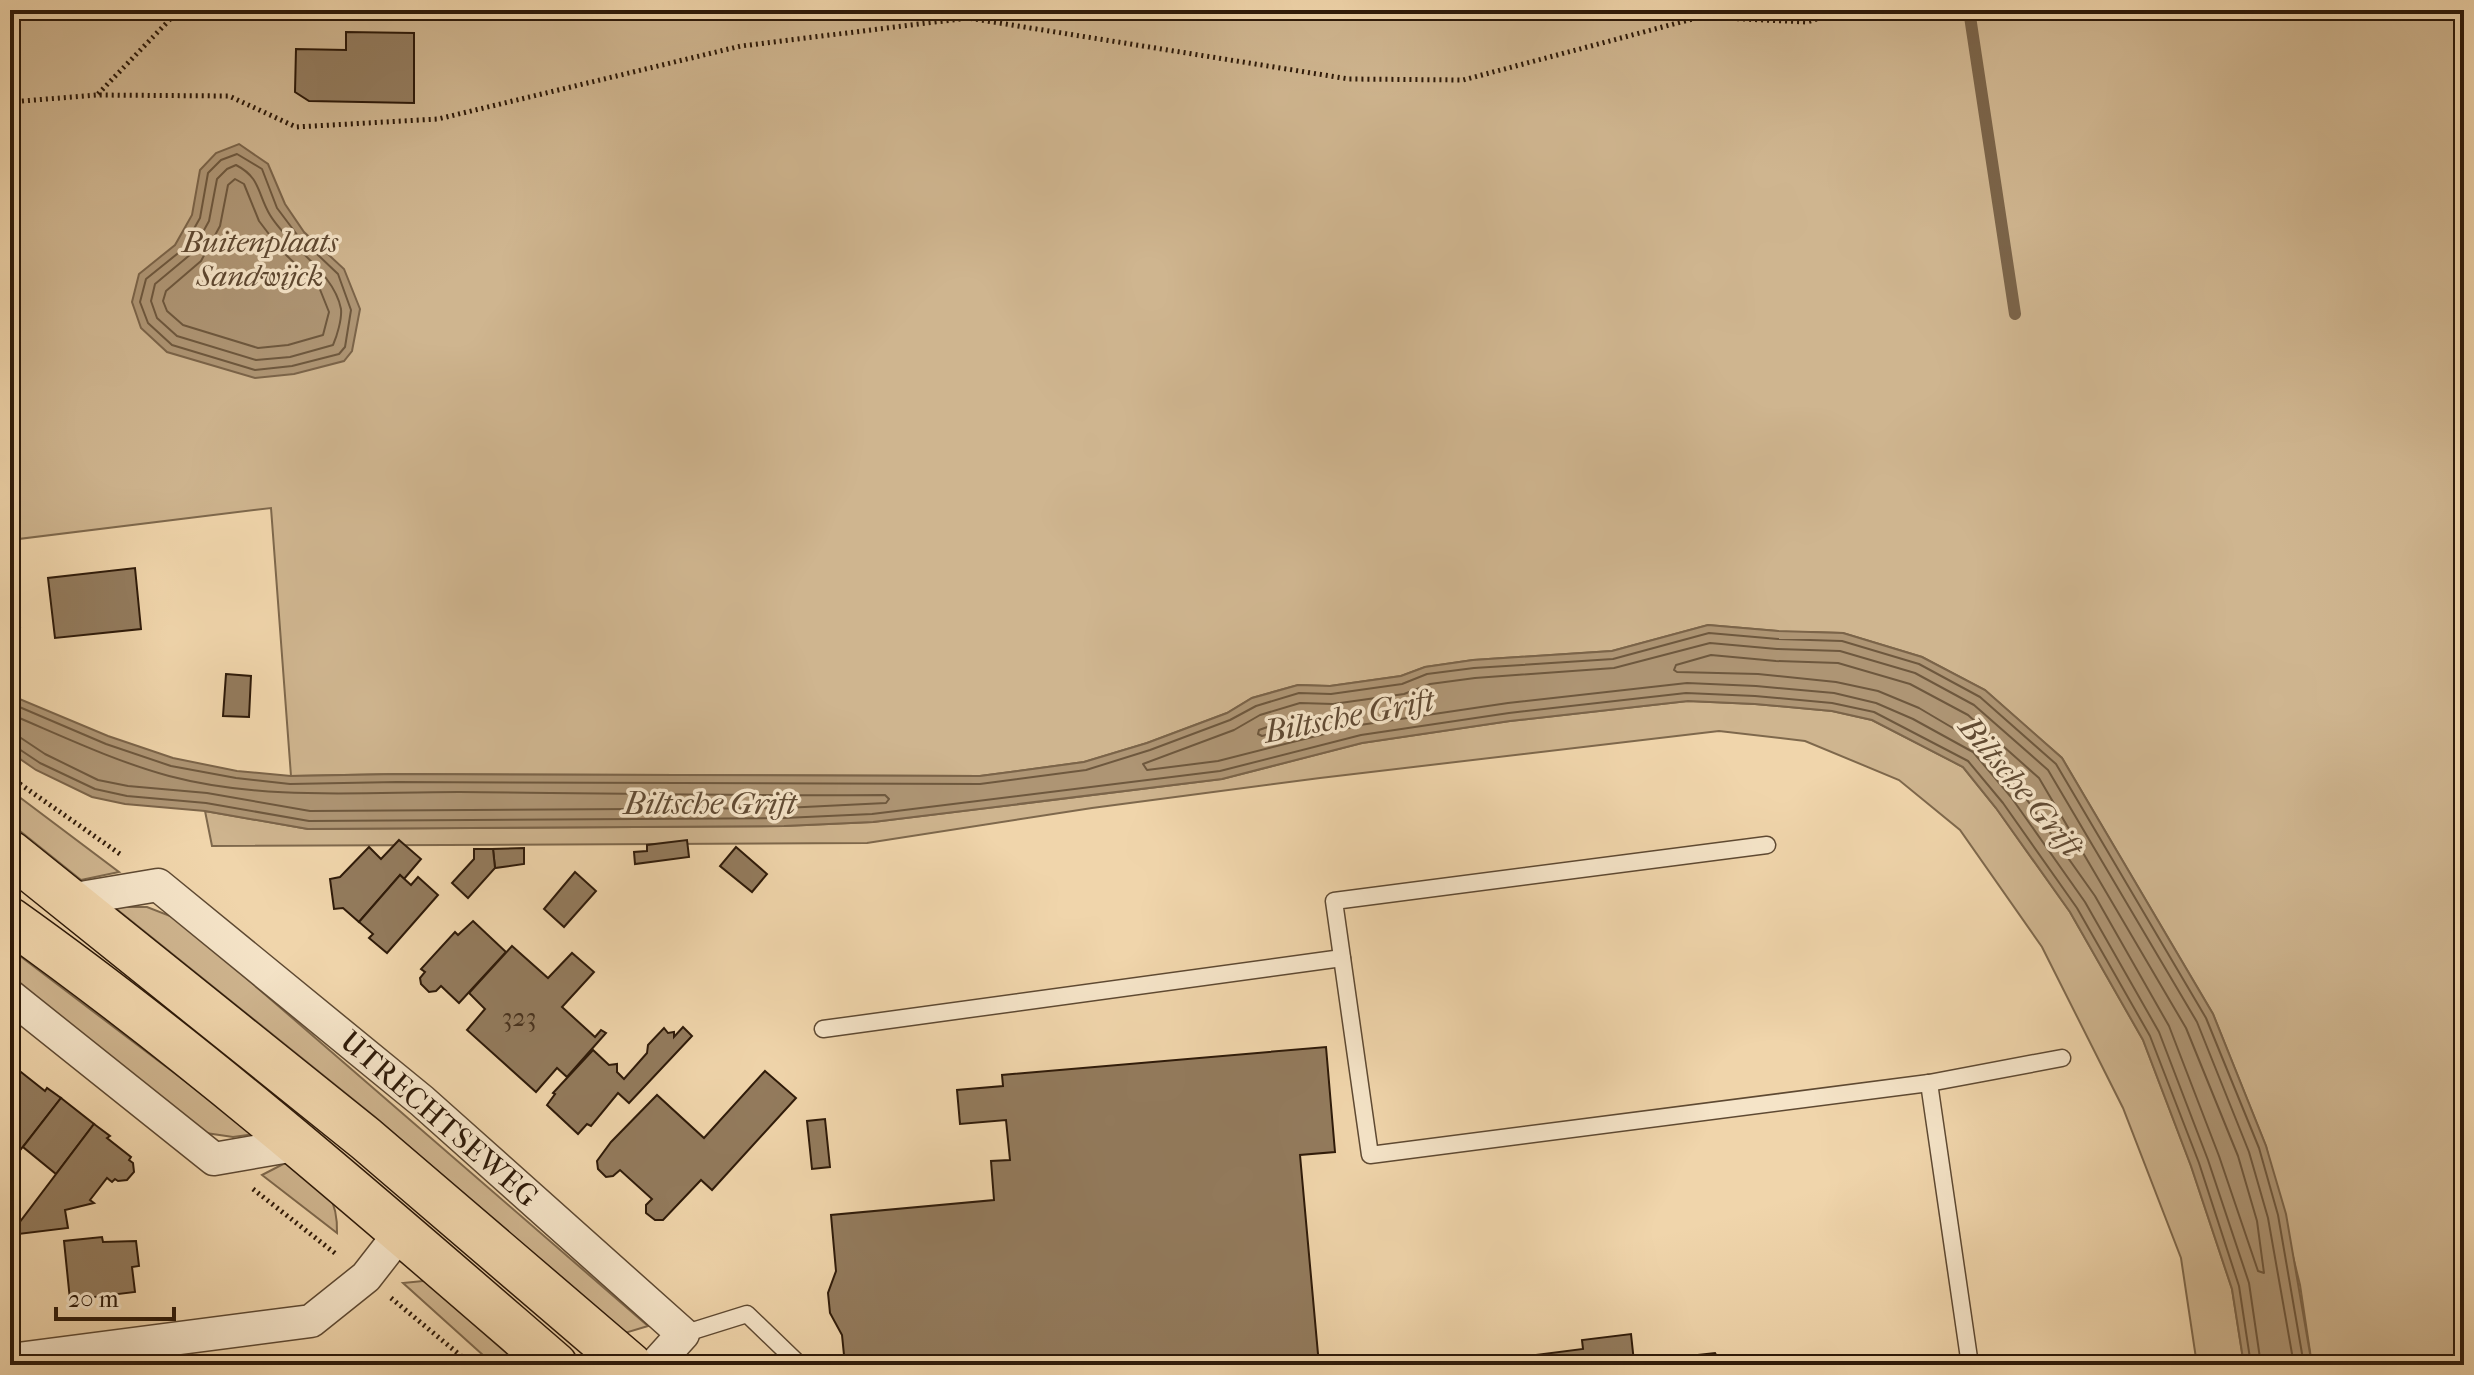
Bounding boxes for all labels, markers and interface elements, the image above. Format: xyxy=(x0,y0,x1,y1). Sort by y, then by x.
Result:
park label: Buitenplaats Sandwijck xyxy=(180,225,339,294)
water label: Biltsche Grift xyxy=(1259,681,1439,751)
water label: Biltsche Grift xyxy=(1950,708,2092,867)
water label: Biltsche Grift xyxy=(622,785,798,822)
house number: 323 xyxy=(502,1002,536,1033)
street label: UTRECHTSEWEG xyxy=(333,1024,545,1214)
scale bar xyxy=(56,1271,174,1321)
text: 20 m xyxy=(68,1285,119,1313)

